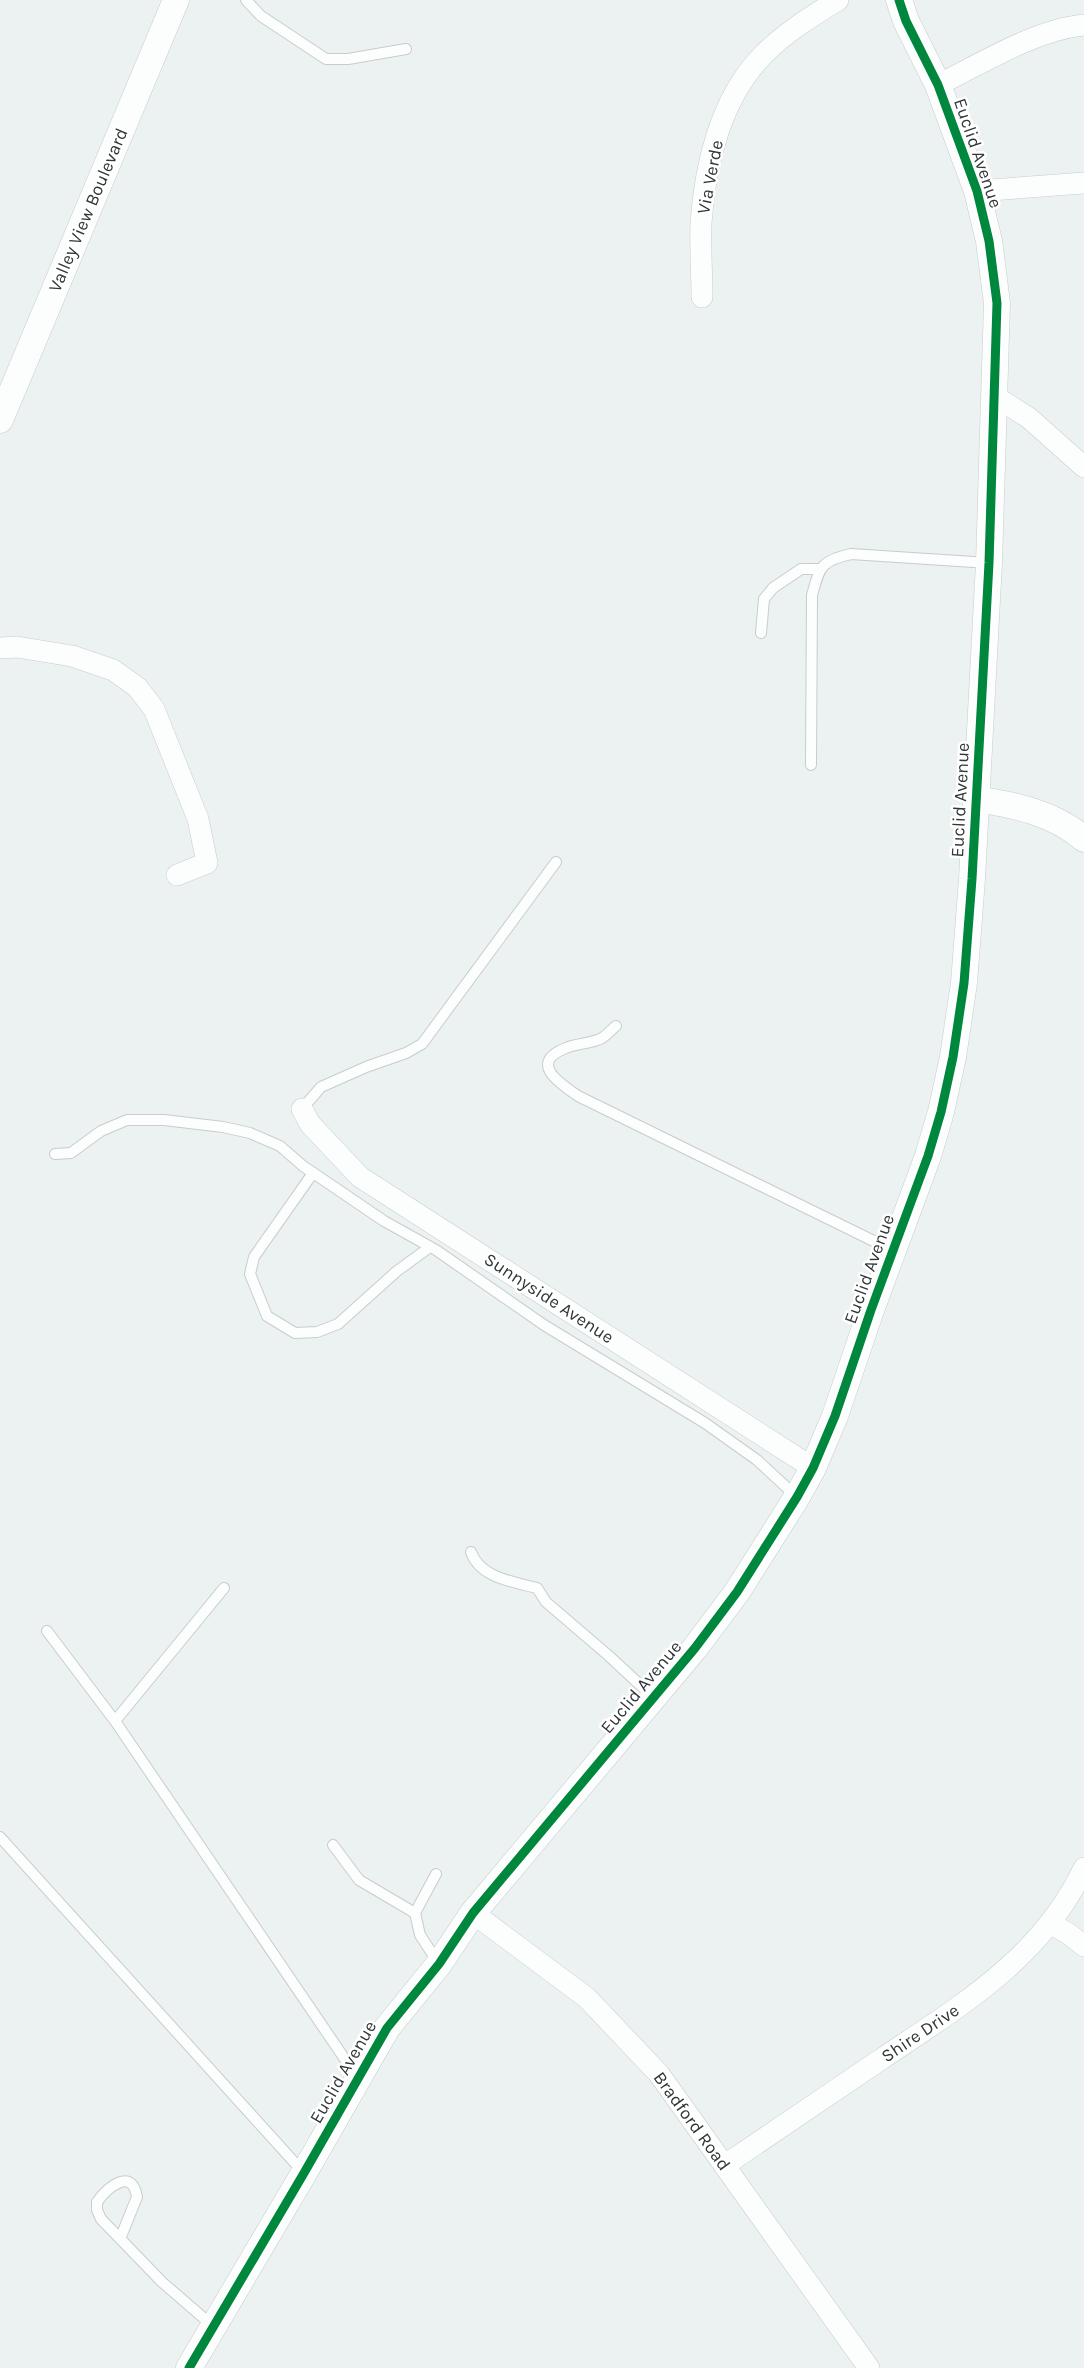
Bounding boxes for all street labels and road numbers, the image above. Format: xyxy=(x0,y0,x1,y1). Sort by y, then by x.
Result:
street label: Euclid Avenue xyxy=(949,95,1007,211)
street label: Valley View Boulevard xyxy=(44,125,132,295)
street label: Via Verde xyxy=(692,138,728,216)
street label: Euclid Avenue xyxy=(946,742,974,858)
street label: Euclid Avenue xyxy=(839,1211,899,1327)
street label: Sunnyside Avenue xyxy=(480,1248,618,1348)
street label: Euclid Avenue xyxy=(596,1636,686,1738)
street label: Shire Drive xyxy=(877,1999,963,2067)
street label: Euclid Avenue xyxy=(305,2017,381,2127)
street label: Bradford Road xyxy=(649,2067,735,2175)

